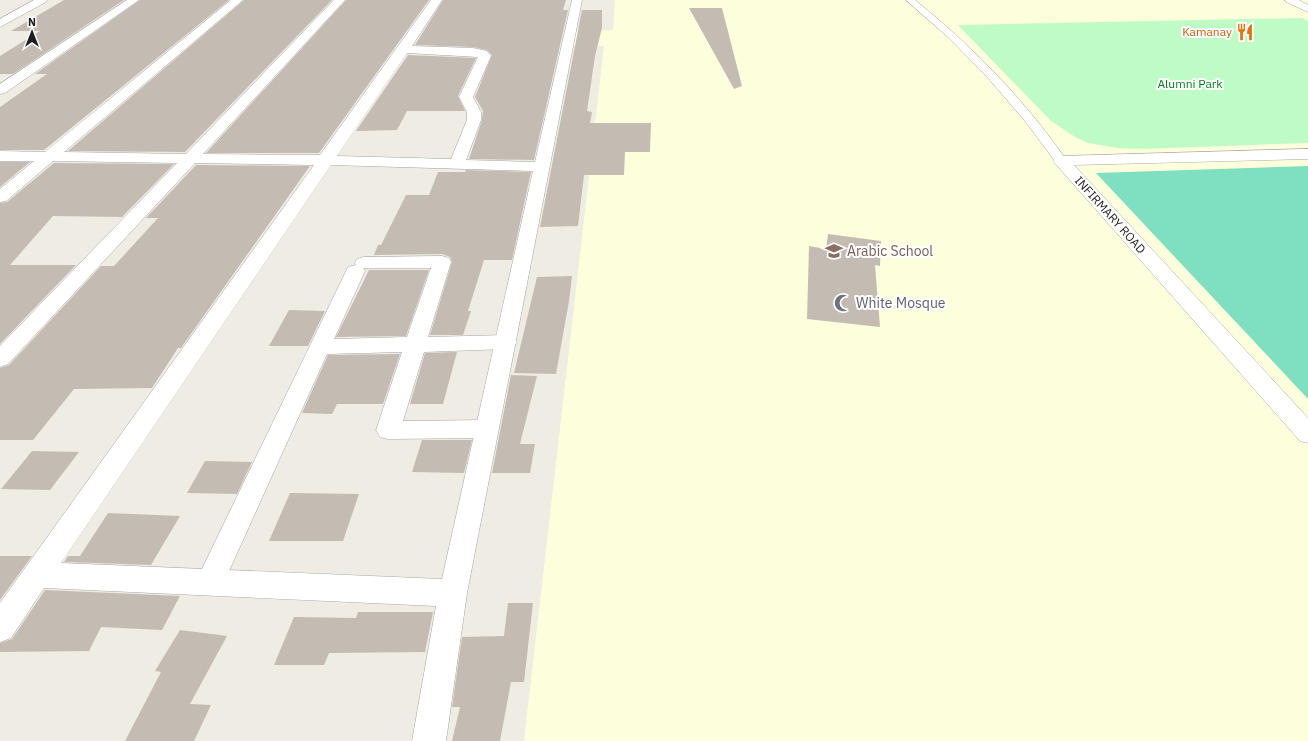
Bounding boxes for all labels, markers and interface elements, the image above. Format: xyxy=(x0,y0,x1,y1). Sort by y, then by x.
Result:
north arrow xyxy=(12,12,52,52)
text: N xyxy=(28,15,36,29)
restaurant icon: Kamanay xyxy=(1235,22,1255,42)
place label: Kamanay xyxy=(1182,24,1232,39)
park label: Alumni Park xyxy=(1157,76,1223,91)
street label: INFIRMARY ROAD xyxy=(1072,173,1149,256)
school or university icon: Arabic School xyxy=(824,241,844,261)
place label: Arabic School xyxy=(847,242,933,260)
mosque icon: White Mosque xyxy=(833,293,853,313)
place label: White Mosque xyxy=(856,294,946,312)

